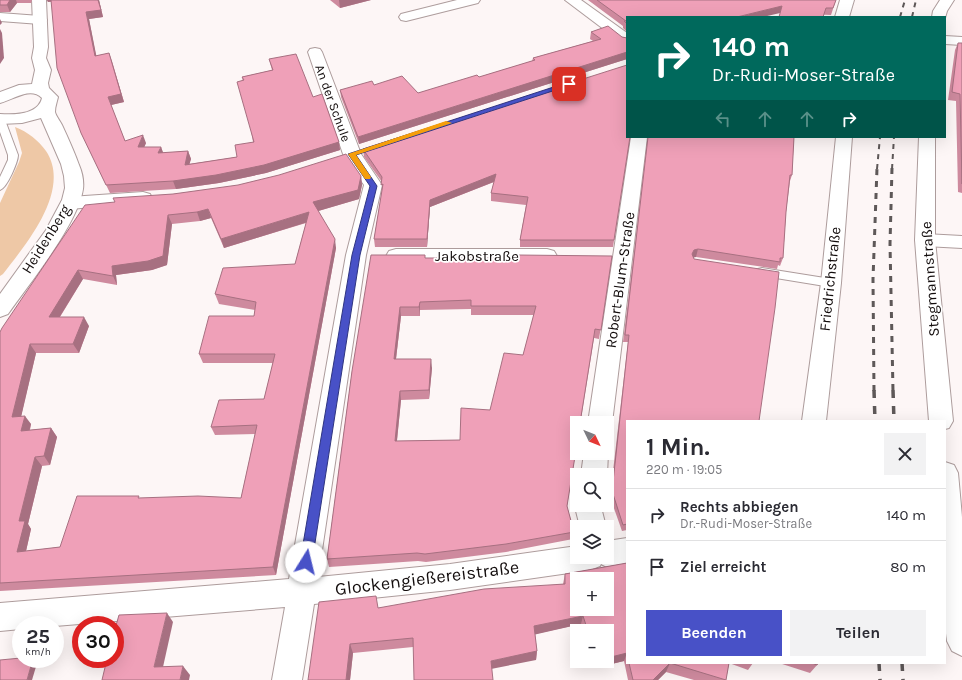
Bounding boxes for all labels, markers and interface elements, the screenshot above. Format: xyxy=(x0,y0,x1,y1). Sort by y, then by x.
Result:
text: 140 m xyxy=(712,30,790,63)
icon: right xyxy=(646,32,698,84)
street label: An der Schule xyxy=(312,62,354,144)
text: Dr.-Rudi-Moser-Straße xyxy=(712,64,895,86)
pin xyxy=(552,67,586,101)
icon: arrive xyxy=(558,73,580,95)
icon: left xyxy=(712,108,734,130)
icon: ahead xyxy=(754,108,776,130)
icon: ahead xyxy=(796,108,818,130)
icon: right xyxy=(838,108,860,130)
street label: Heidenberg xyxy=(18,201,75,277)
street label: Robert-Blum-Straße xyxy=(602,211,638,349)
street label: Stegmannstraße xyxy=(917,221,943,337)
street label: Friedrichstraße xyxy=(816,226,844,332)
street label: Jakobstraße xyxy=(435,247,519,265)
north arrow xyxy=(570,416,614,460)
map controls xyxy=(570,416,614,668)
text: 1 Min. xyxy=(646,433,710,461)
button: close xyxy=(884,433,926,475)
text: 220 m · 19:05 xyxy=(646,462,722,477)
button: search xyxy=(570,468,614,512)
text: Rechts abbiegen xyxy=(680,498,799,516)
icon: right xyxy=(646,504,668,526)
text: 140 m xyxy=(886,506,926,524)
text: Dr.-Rudi-Moser-Straße xyxy=(680,516,812,531)
button: layers xyxy=(570,520,614,564)
position arrow xyxy=(285,541,327,583)
street label: Glockengießereistraße xyxy=(334,556,520,600)
icon: arrive xyxy=(646,556,668,578)
text: Ziel erreicht xyxy=(680,558,766,576)
text: 80 m xyxy=(890,558,926,576)
button: + xyxy=(570,572,614,616)
button: Beenden xyxy=(646,610,782,656)
button: Teilen xyxy=(790,610,926,656)
speed limit sign: 30 xyxy=(72,616,124,668)
button: − xyxy=(570,624,614,668)
text: 25 xyxy=(26,625,50,648)
text: km/h xyxy=(25,646,51,658)

